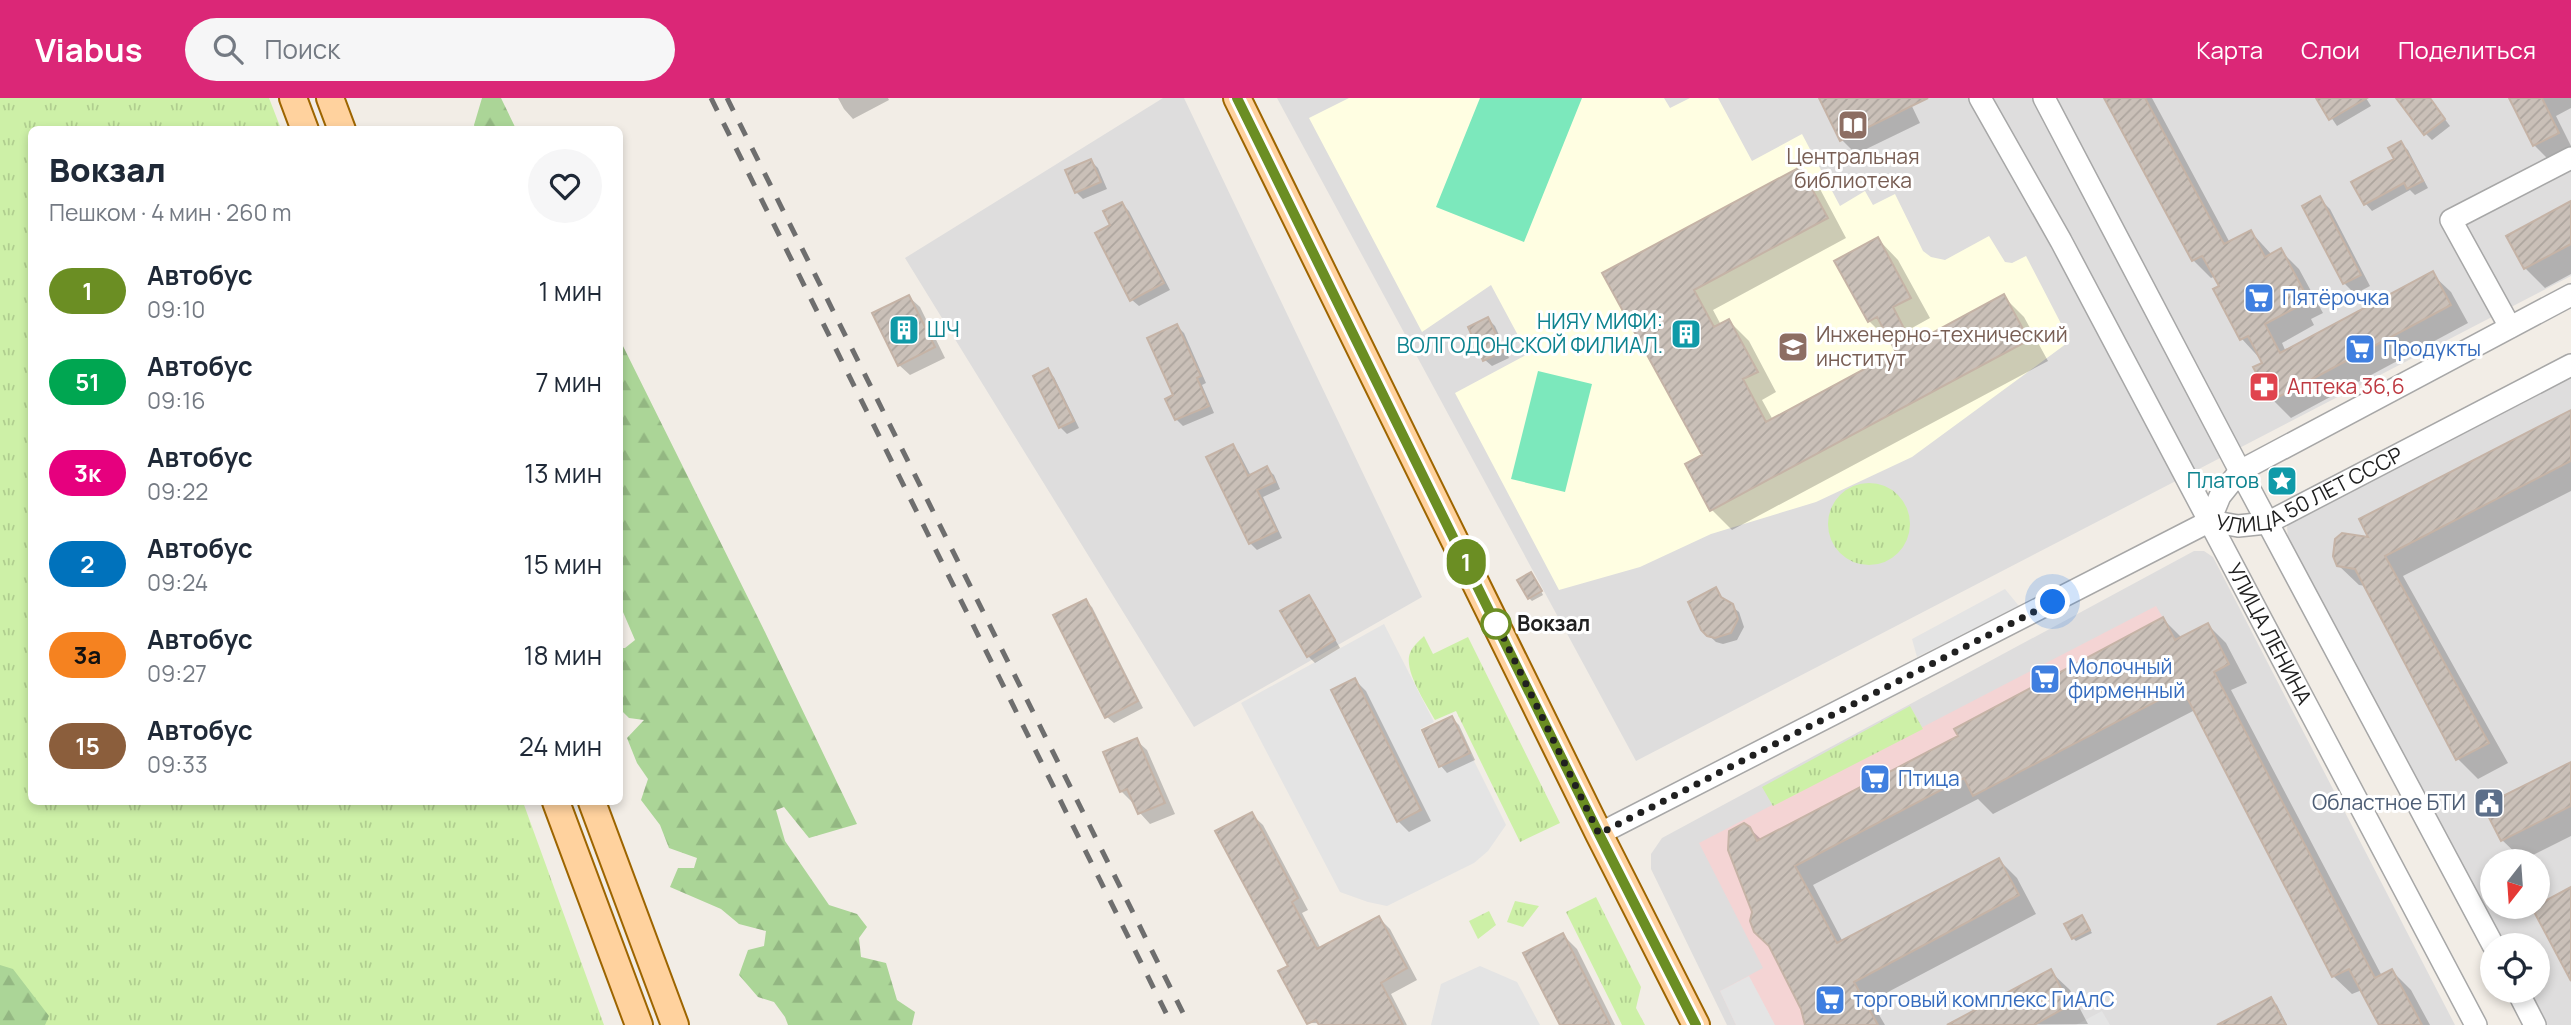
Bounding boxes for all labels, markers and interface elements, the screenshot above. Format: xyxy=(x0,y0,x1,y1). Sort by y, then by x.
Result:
search box xyxy=(185,18,675,81)
text: Viabus xyxy=(35,27,143,72)
icon: search xyxy=(209,30,247,68)
text: Поиск xyxy=(265,31,340,67)
text: Карта xyxy=(2196,33,2263,66)
text: Слои xyxy=(2301,33,2360,66)
text: Поделиться xyxy=(2398,33,2536,66)
library icon: Центральная библиотека xyxy=(1836,108,1870,142)
place label: Центральная библиотека xyxy=(1786,142,1920,194)
text: Вокзал xyxy=(49,147,166,192)
button: heart xyxy=(528,149,602,223)
text: Пешком · 4 мин · 260 m xyxy=(49,196,292,228)
text: Автобус xyxy=(147,257,253,293)
text: 1 мин xyxy=(539,273,602,309)
text: 1 xyxy=(82,274,93,307)
supermarket icon: Пятёрочка xyxy=(2242,281,2276,315)
place label: Пятёрочка xyxy=(2282,283,2389,311)
text: 09:10 xyxy=(147,293,205,325)
place label: НИЯУ МИФИ: ВОЛГОДОНСКОЙ ФИЛИАЛ. xyxy=(1397,307,1663,359)
building icon: ШЧ xyxy=(887,313,921,347)
place label: ШЧ xyxy=(927,315,960,343)
building icon: НИЯУ МИФИ: ВОЛГОДОНСКОЙ ФИЛИАЛ. xyxy=(1669,317,1703,351)
place label: Инженерно-технический институт xyxy=(1816,320,2068,372)
school or university icon: Инженерно-технический институт xyxy=(1776,330,1810,364)
supermarket icon: Продукты xyxy=(2343,332,2377,366)
place label: Продукты xyxy=(2383,334,2481,362)
text: Автобус xyxy=(147,348,253,384)
text: 7 мин xyxy=(536,364,602,400)
text: 51 xyxy=(75,365,100,398)
pharmacy icon: Аптека 36,6 xyxy=(2247,370,2281,404)
place label: Аптека 36,6 xyxy=(2287,372,2405,400)
text: 09:16 xyxy=(147,384,205,416)
text: Автобус xyxy=(147,439,253,475)
street label: УЛИЦА 50 ЛЕТ СССР xyxy=(2214,440,2408,539)
text: 13 мин xyxy=(524,455,602,491)
text: 3к xyxy=(74,456,101,489)
place icon: Платов xyxy=(2265,464,2299,498)
place label: Платов xyxy=(2187,466,2259,494)
text: 09:22 xyxy=(147,475,208,507)
text: Автобус xyxy=(147,530,253,566)
line badge: 1 xyxy=(1443,539,1489,585)
text: 1 xyxy=(1461,545,1471,578)
text: 15 мин xyxy=(524,546,602,582)
text: 2 xyxy=(80,547,95,580)
street label: УЛИЦА ЛЕНИНА xyxy=(2221,558,2319,709)
text: 09:24 xyxy=(147,566,208,598)
your location xyxy=(2035,584,2070,619)
marker: Вокзал xyxy=(1481,609,1511,639)
place label: Вокзал xyxy=(1517,609,1590,637)
text: Автобус xyxy=(147,621,253,657)
text: 18 мин xyxy=(523,637,602,673)
text: 3а xyxy=(74,638,101,671)
place label: Молочный фирменный xyxy=(2068,652,2185,704)
text: 09:27 xyxy=(147,657,207,689)
supermarket icon: Молочный фирменный xyxy=(2028,662,2062,696)
text: Автобус xyxy=(147,712,253,748)
text: 24 мин xyxy=(519,728,602,764)
text: 15 xyxy=(75,729,100,762)
text: 09:33 xyxy=(147,748,208,780)
supermarket icon: Птица xyxy=(1858,762,1892,796)
place label: Птица xyxy=(1898,764,1960,792)
public building icon: Областное БТИ xyxy=(2472,786,2506,820)
place label: Областное БТИ xyxy=(2312,788,2466,816)
north arrow xyxy=(2480,849,2550,919)
map controls xyxy=(2480,849,2550,1003)
button: locate xyxy=(2480,933,2550,1003)
supermarket icon: торговый комплекс ГиАлС xyxy=(1813,983,1847,1017)
place label: торговый комплекс ГиАлС xyxy=(1853,985,2115,1013)

